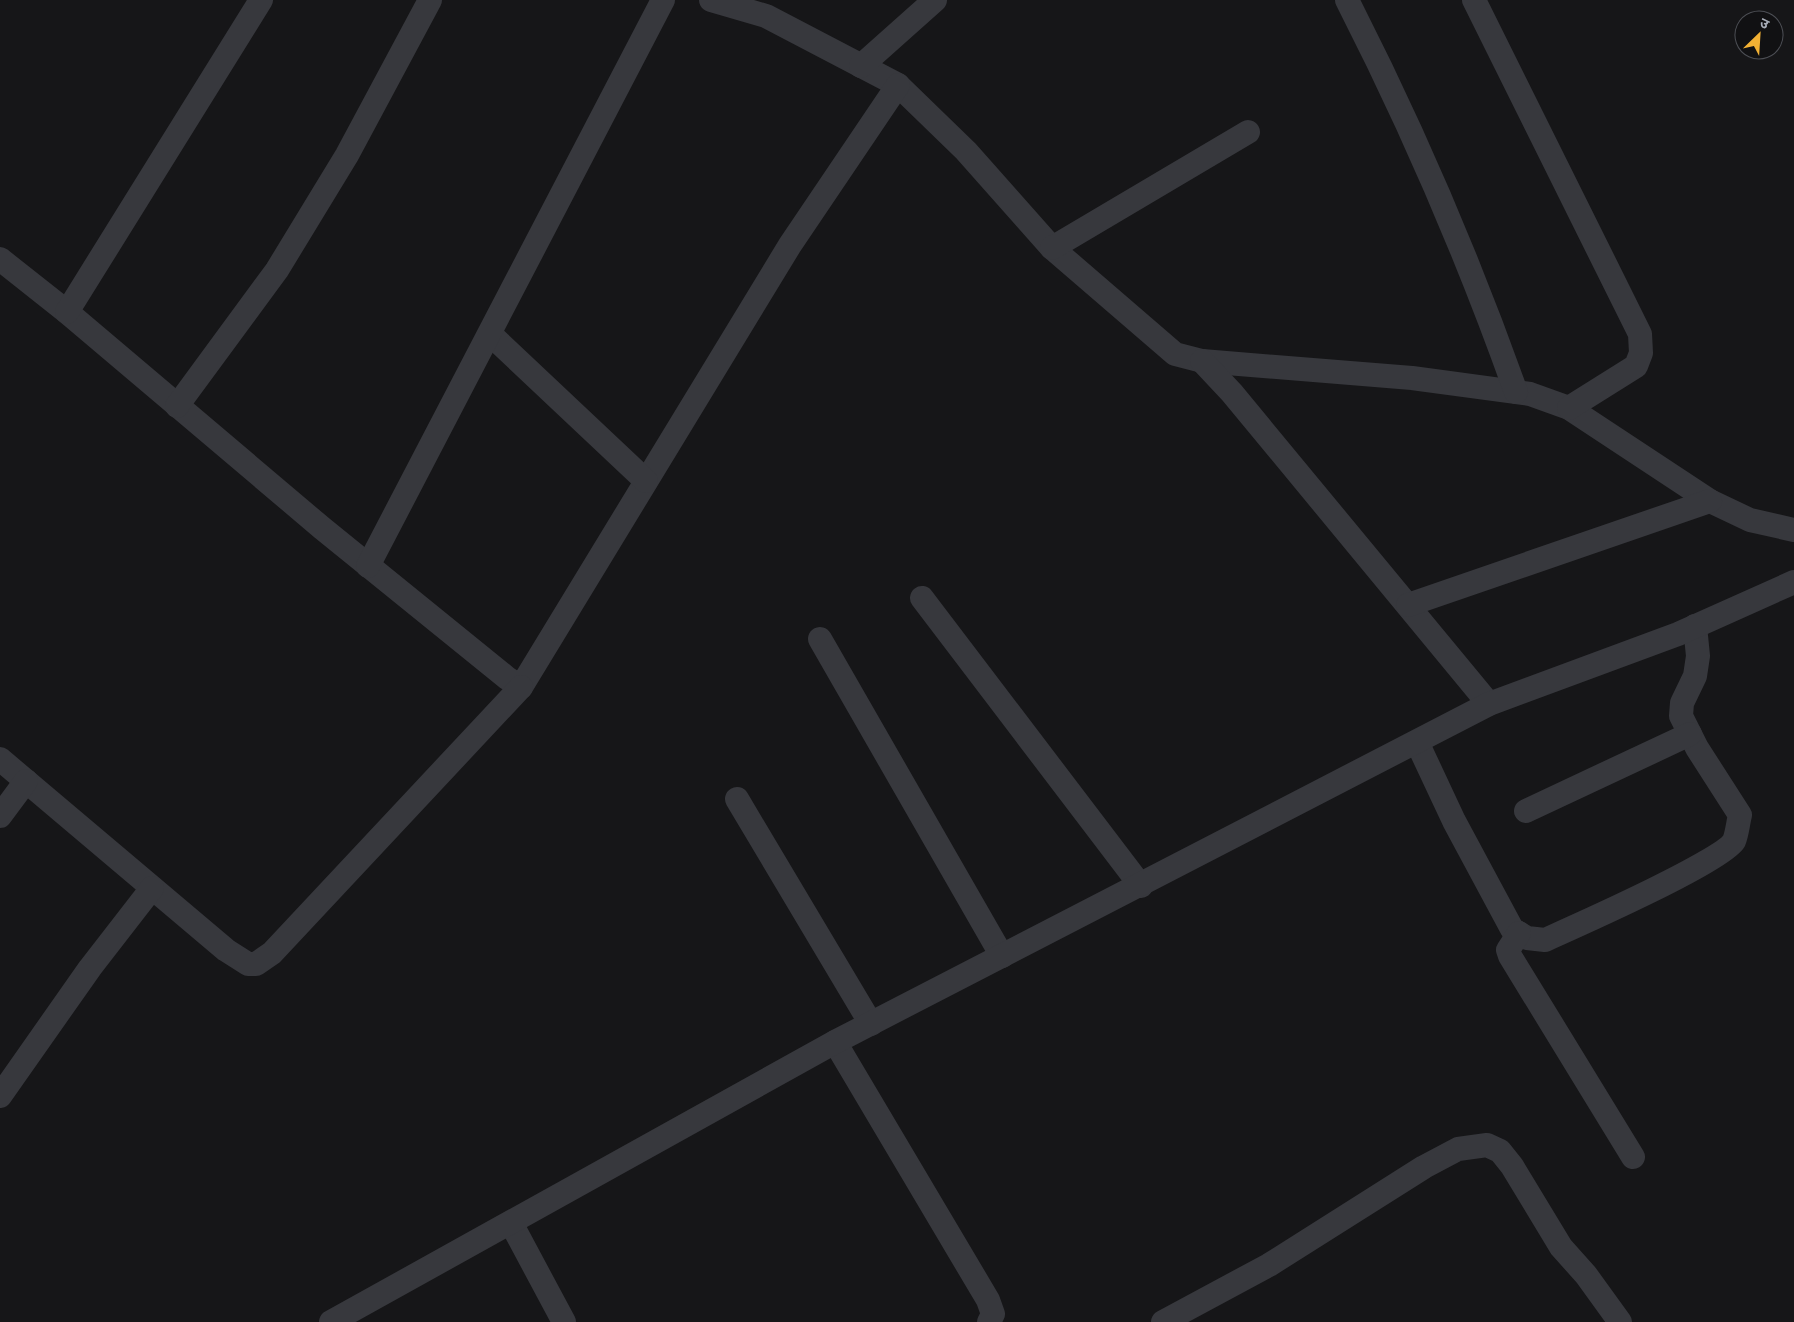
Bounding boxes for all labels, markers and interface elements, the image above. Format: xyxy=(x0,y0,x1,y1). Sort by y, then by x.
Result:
north arrow xyxy=(1734,10,1784,60)
text: उ xyxy=(1757,14,1772,33)

